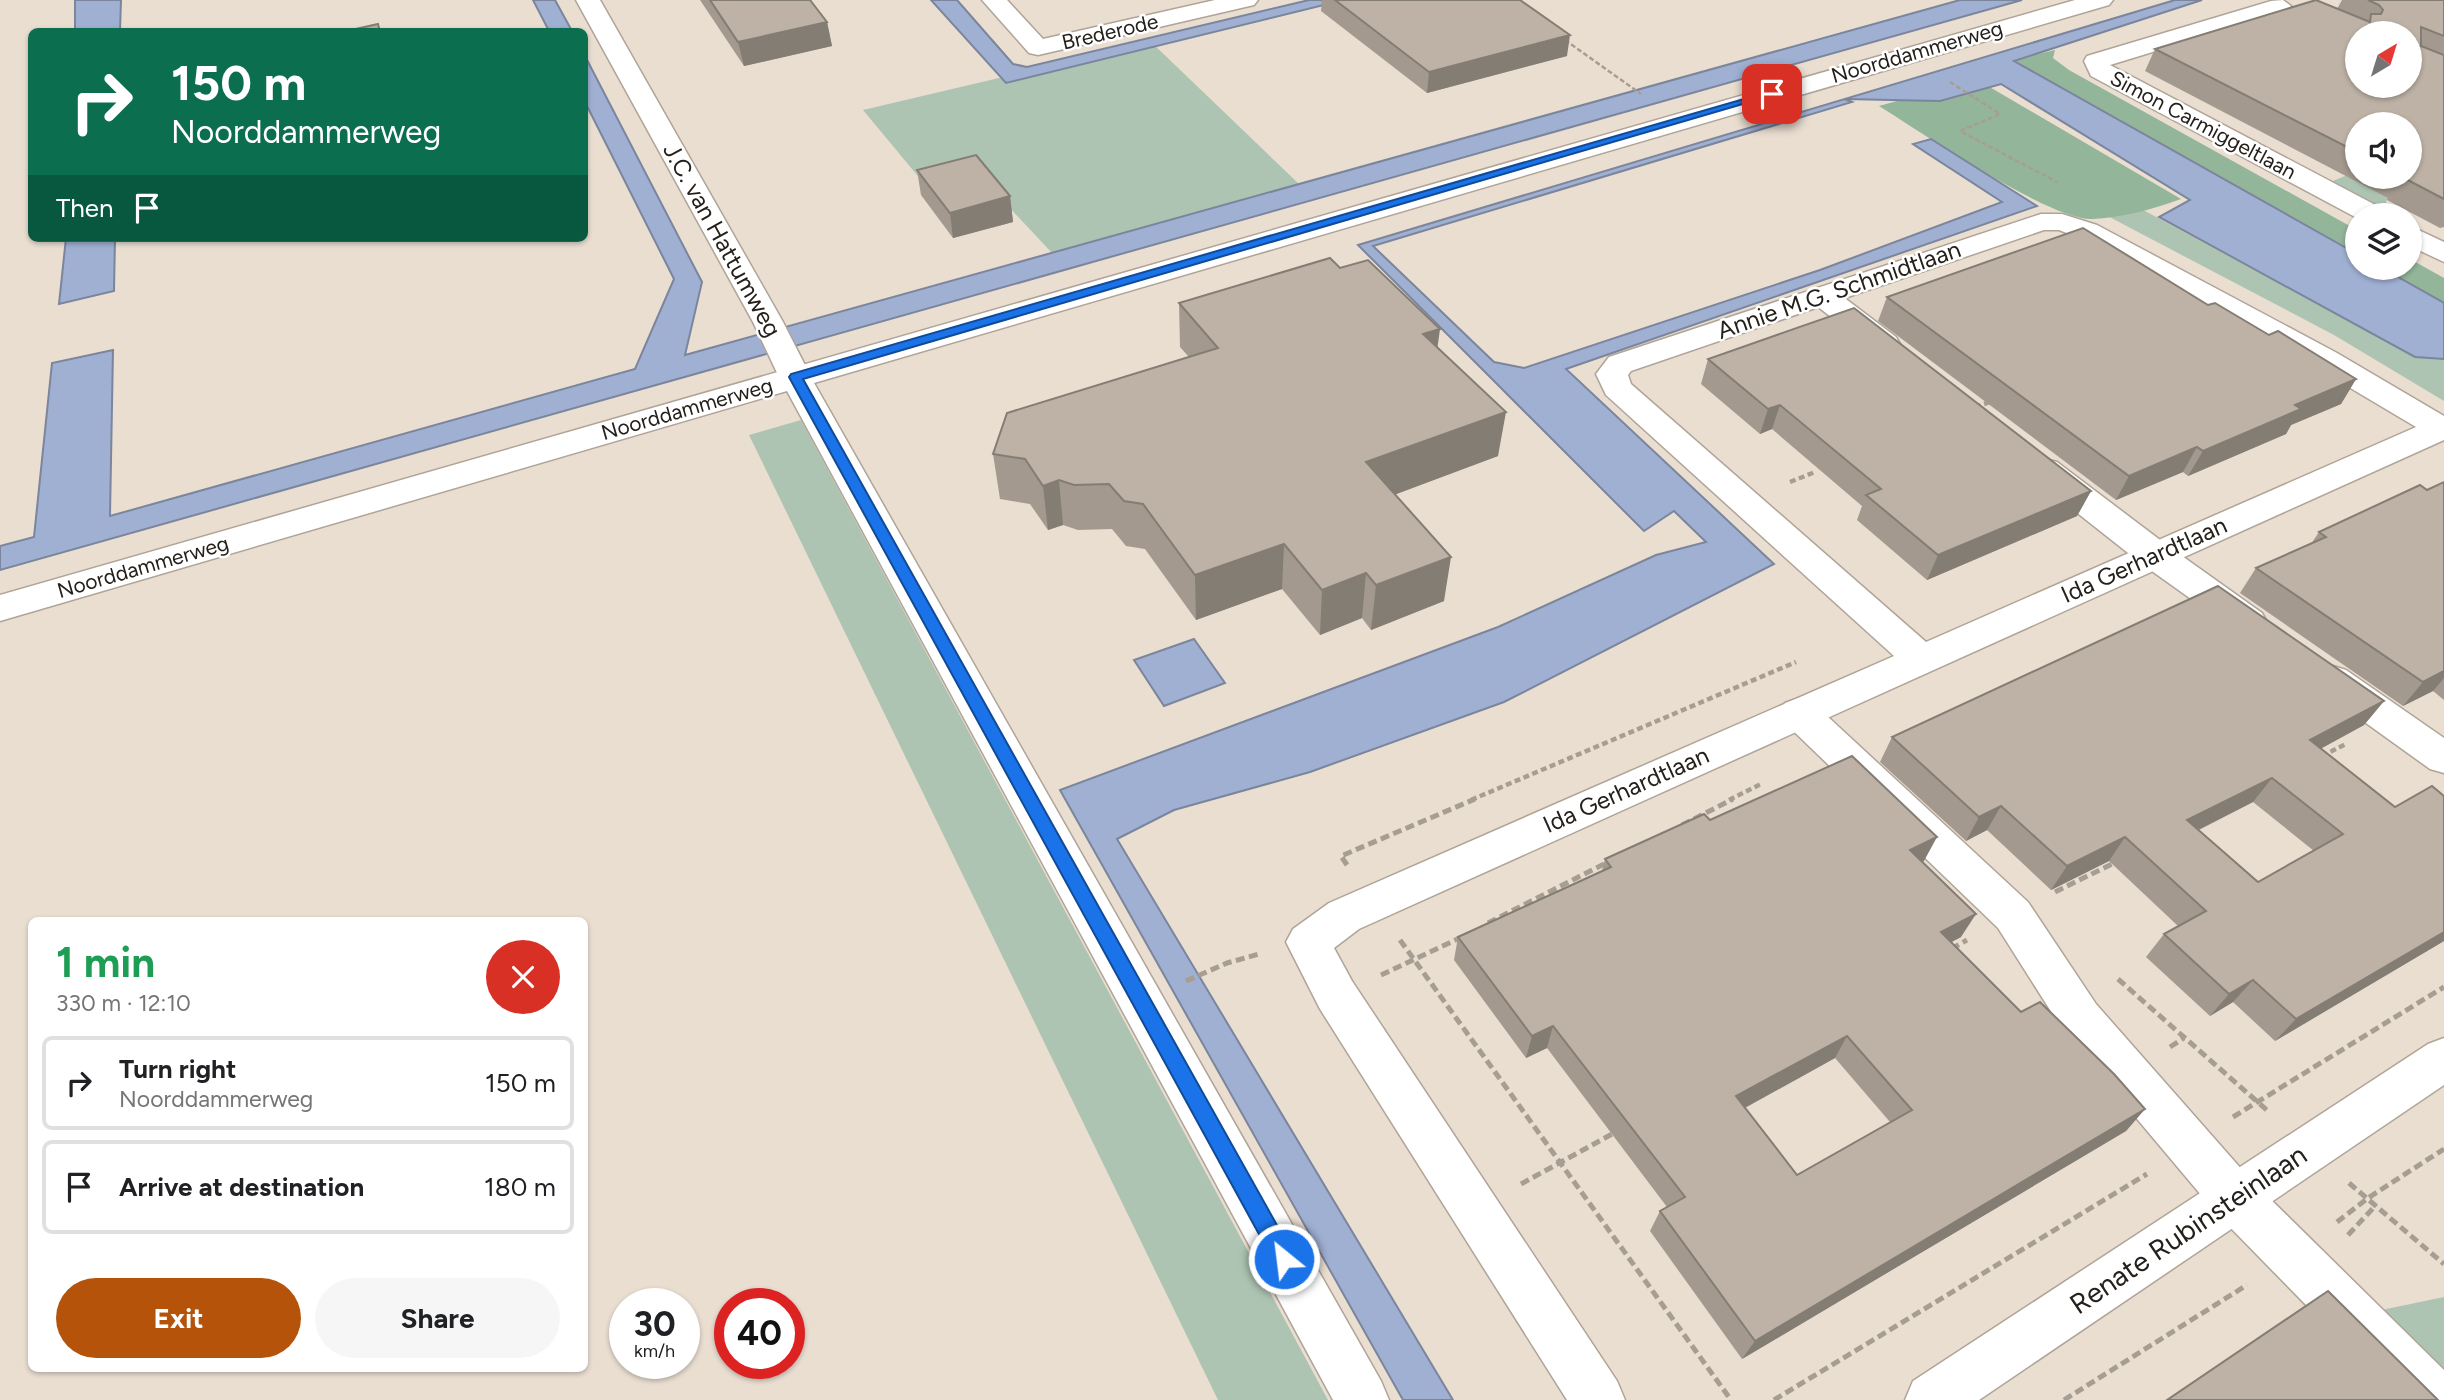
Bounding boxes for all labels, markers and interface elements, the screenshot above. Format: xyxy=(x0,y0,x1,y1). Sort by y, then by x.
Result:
street label: Brederode xyxy=(1059,8,1161,55)
street label: Noorddammerweg xyxy=(1828,15,2006,88)
north arrow xyxy=(2345,21,2422,98)
map controls xyxy=(2345,21,2422,280)
text: 150 m xyxy=(171,53,306,112)
icon: right xyxy=(56,56,147,147)
pin xyxy=(1742,64,1802,124)
street label: Simon Carmiggeltlaan xyxy=(2106,65,2300,184)
icon: arrive xyxy=(1753,75,1791,113)
button: sound xyxy=(2345,112,2422,189)
text: Noorddammerweg xyxy=(171,113,441,151)
street label: J.C. van Hattumweg xyxy=(657,138,788,342)
icon: arrive xyxy=(128,189,166,227)
text: Then xyxy=(56,192,114,224)
button: layers xyxy=(2345,203,2422,280)
street label: Annie M.G. Schmidtlaan xyxy=(1713,234,1964,345)
street label: Noorddammerweg xyxy=(598,372,776,445)
street label: Ida Gerhardtlaan xyxy=(2056,510,2231,609)
street label: Noorddammerweg xyxy=(54,530,232,603)
street label: Ida Gerhardtlaan xyxy=(1538,740,1713,839)
text: 1 min xyxy=(56,937,155,988)
button: close xyxy=(486,940,560,1014)
text: 330 m · 12:10 xyxy=(56,989,191,1017)
text: Turn right xyxy=(119,1053,236,1085)
icon: right xyxy=(60,1064,98,1102)
text: 150 m xyxy=(485,1067,556,1099)
text: Noorddammerweg xyxy=(119,1085,313,1113)
street label: Renate Rubinsteinlaan xyxy=(2063,1137,2313,1321)
icon: arrive xyxy=(60,1168,98,1206)
text: Arrive at destination xyxy=(119,1171,364,1203)
text: 180 m xyxy=(484,1171,556,1203)
position arrow xyxy=(1247,1222,1321,1296)
button: Exit xyxy=(56,1278,301,1358)
button: Share xyxy=(315,1278,560,1358)
speed limit sign: 40 xyxy=(714,1288,805,1379)
text: 30 xyxy=(633,1303,676,1345)
text: km/h xyxy=(634,1340,675,1362)

